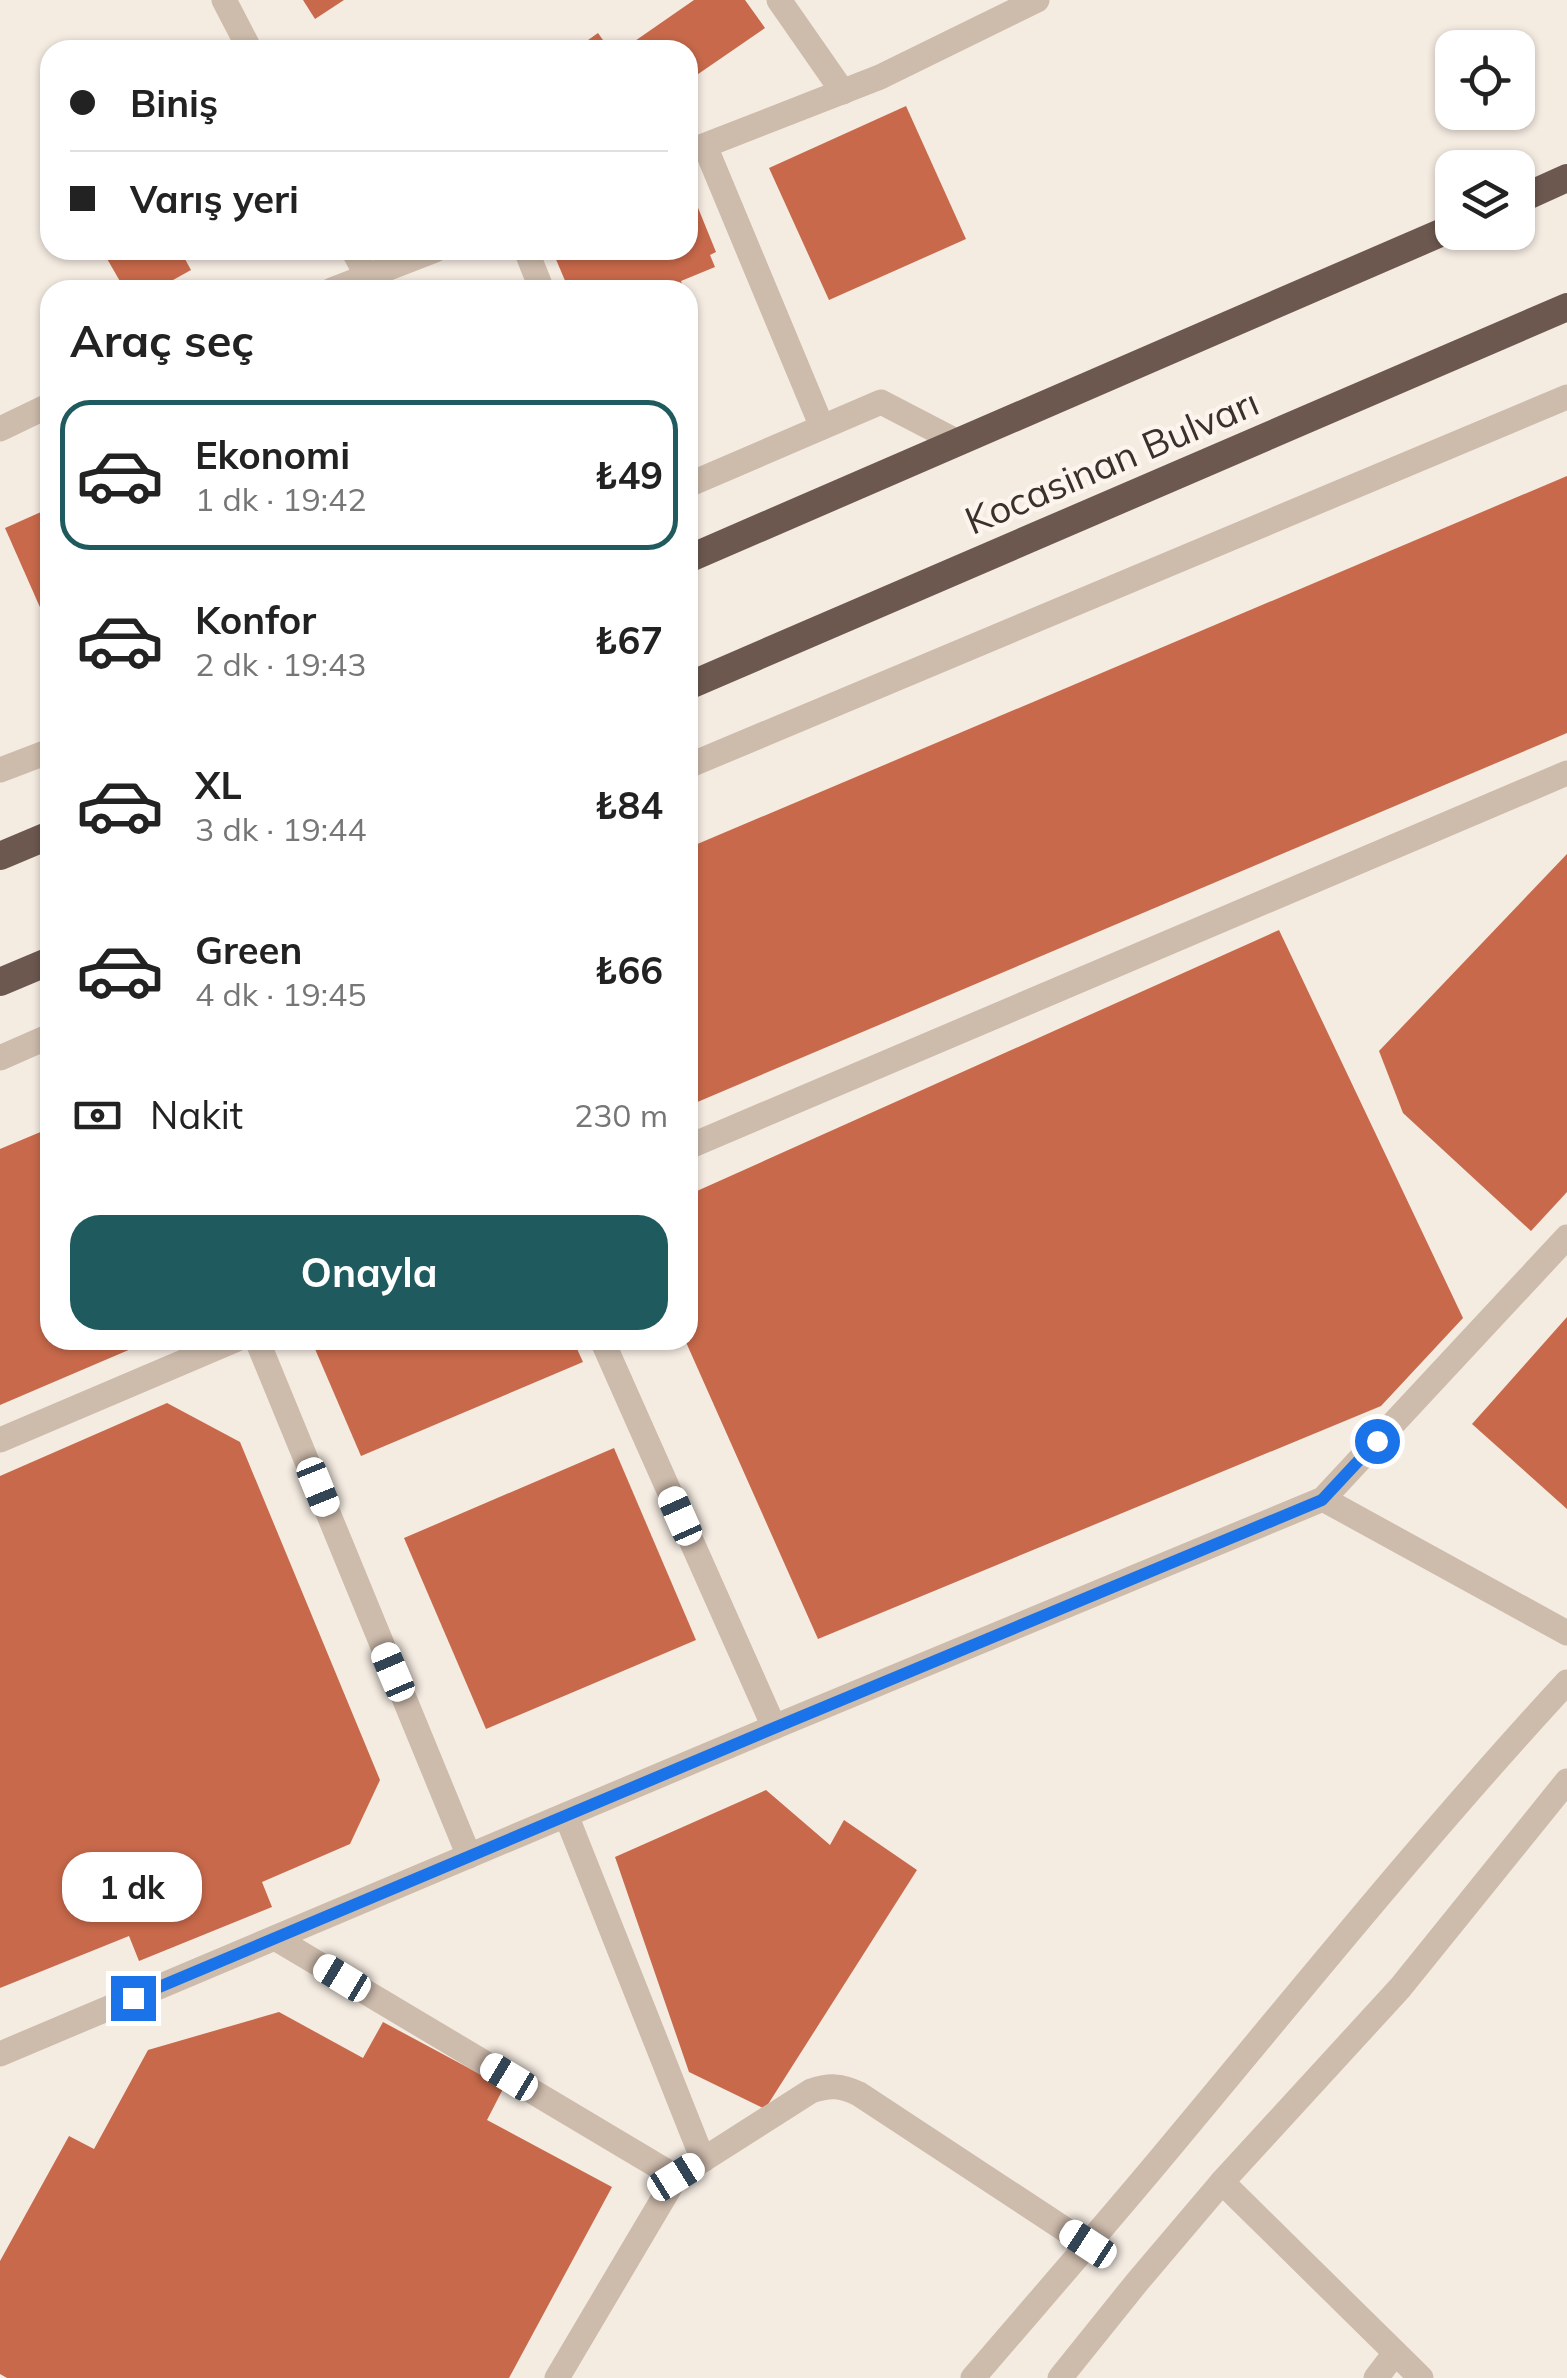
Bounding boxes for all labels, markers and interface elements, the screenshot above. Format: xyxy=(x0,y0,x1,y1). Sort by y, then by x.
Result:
map controls xyxy=(1435,30,1535,250)
button: locate xyxy=(1435,30,1535,130)
text: Biniş xyxy=(130,79,218,127)
button: layers xyxy=(1435,150,1535,250)
text: Varış yeri xyxy=(130,175,299,223)
text: Araç seç xyxy=(70,312,254,368)
street label: Kocasinan Bulvarı xyxy=(958,378,1266,545)
icon: car xyxy=(75,430,165,520)
text: Ekonomi xyxy=(195,431,350,479)
text: ₺49 xyxy=(595,451,663,499)
text: 1 dk · 19:42 xyxy=(195,479,366,519)
icon: car xyxy=(75,595,165,685)
text: Konfor xyxy=(195,596,316,644)
text: ₺67 xyxy=(595,616,663,664)
text: 2 dk · 19:43 xyxy=(195,644,366,684)
icon: car xyxy=(75,760,165,850)
text: XL xyxy=(195,761,242,809)
text: ₺84 xyxy=(595,781,663,829)
text: 3 dk · 19:44 xyxy=(195,809,366,849)
icon: car xyxy=(75,925,165,1015)
text: Green xyxy=(195,926,302,974)
text: ₺66 xyxy=(595,946,663,994)
text: 4 dk · 19:45 xyxy=(195,974,366,1014)
icon: cash xyxy=(70,1088,125,1143)
text: Nakit xyxy=(150,1091,243,1139)
text: 230 m xyxy=(574,1095,668,1135)
button: Onayla xyxy=(70,1215,668,1330)
route start xyxy=(1355,1419,1400,1464)
car xyxy=(293,1454,343,1520)
car xyxy=(654,1482,706,1550)
car xyxy=(367,1639,419,1705)
callout: 1 dk xyxy=(63,1853,203,1923)
text: 1 dk xyxy=(99,1867,165,1907)
car xyxy=(309,1950,375,2006)
route end xyxy=(111,1976,156,2021)
car xyxy=(476,2049,542,2105)
car xyxy=(643,2148,709,2206)
car xyxy=(1055,2215,1121,2273)

